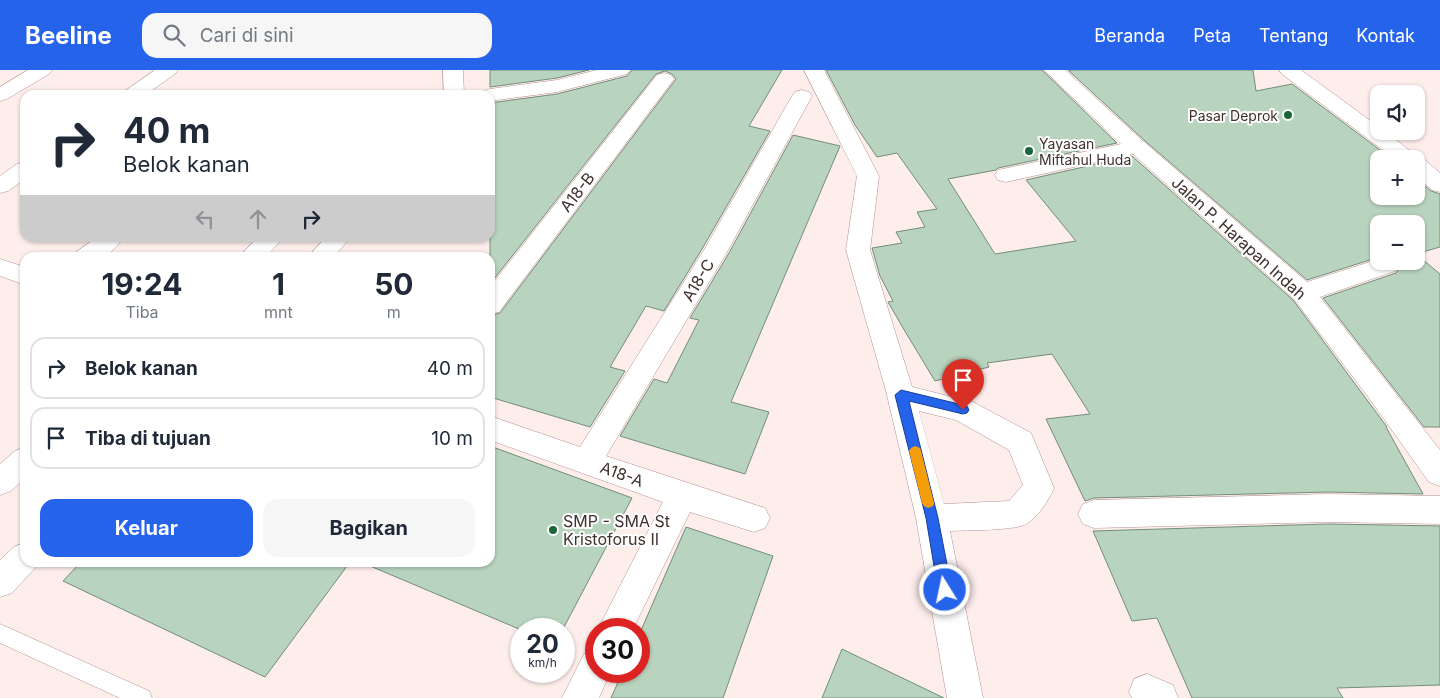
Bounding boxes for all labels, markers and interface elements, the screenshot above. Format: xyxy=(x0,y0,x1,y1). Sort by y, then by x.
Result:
search box xyxy=(142,13,492,58)
text: Beeline xyxy=(25,21,112,50)
icon: search xyxy=(160,21,188,49)
text: Cari di sini xyxy=(200,24,294,47)
text: Beranda xyxy=(1094,25,1165,46)
text: Peta xyxy=(1193,25,1231,46)
text: Tentang xyxy=(1259,25,1328,46)
text: Kontak xyxy=(1356,25,1415,46)
map controls xyxy=(1370,85,1425,270)
button: sound xyxy=(1370,85,1425,140)
place label: Pasar Deprok xyxy=(1189,107,1278,124)
text: 40 m xyxy=(123,109,211,151)
marker: Pasar Deprok xyxy=(1282,109,1294,121)
icon: right xyxy=(40,110,105,175)
place label: Yayasan Miftahul Huda xyxy=(1039,135,1131,168)
marker: Yayasan Miftahul Huda xyxy=(1023,145,1035,157)
button: + xyxy=(1370,150,1425,205)
text: Belok kanan xyxy=(123,151,250,177)
street label: A18-B xyxy=(555,168,599,216)
street label: Jalan P. Harapan Indah xyxy=(1167,172,1311,304)
icon: left xyxy=(191,205,219,233)
icon: ahead xyxy=(244,205,272,233)
icon: right xyxy=(297,205,325,233)
button: − xyxy=(1370,215,1425,270)
street label: A18-C xyxy=(678,255,718,305)
text: 19:24 xyxy=(101,266,183,302)
text: 1 xyxy=(272,266,285,302)
text: 50 xyxy=(374,266,414,302)
text: Tiba xyxy=(125,302,159,322)
text: mnt xyxy=(264,302,293,322)
text: m xyxy=(387,302,401,322)
icon: right xyxy=(42,354,70,382)
text: Belok kanan xyxy=(85,357,198,380)
text: 40 m xyxy=(427,357,473,380)
pin xyxy=(942,359,984,410)
icon: arrive xyxy=(949,366,977,394)
icon: arrive xyxy=(42,424,70,452)
text: Tiba di tujuan xyxy=(85,427,211,450)
text: 10 m xyxy=(431,427,473,450)
street label: A18-A xyxy=(598,457,646,491)
button: Keluar xyxy=(40,499,253,557)
button: Bagikan xyxy=(263,499,475,557)
place label: SMP - SMA St Kristoforus II xyxy=(563,511,670,549)
marker: SMP - SMA St Kristoforus II xyxy=(547,524,559,536)
position arrow xyxy=(918,563,970,615)
speed limit sign: 30 xyxy=(585,618,650,683)
text: 20 xyxy=(526,629,559,659)
text: km/h xyxy=(528,655,557,670)

